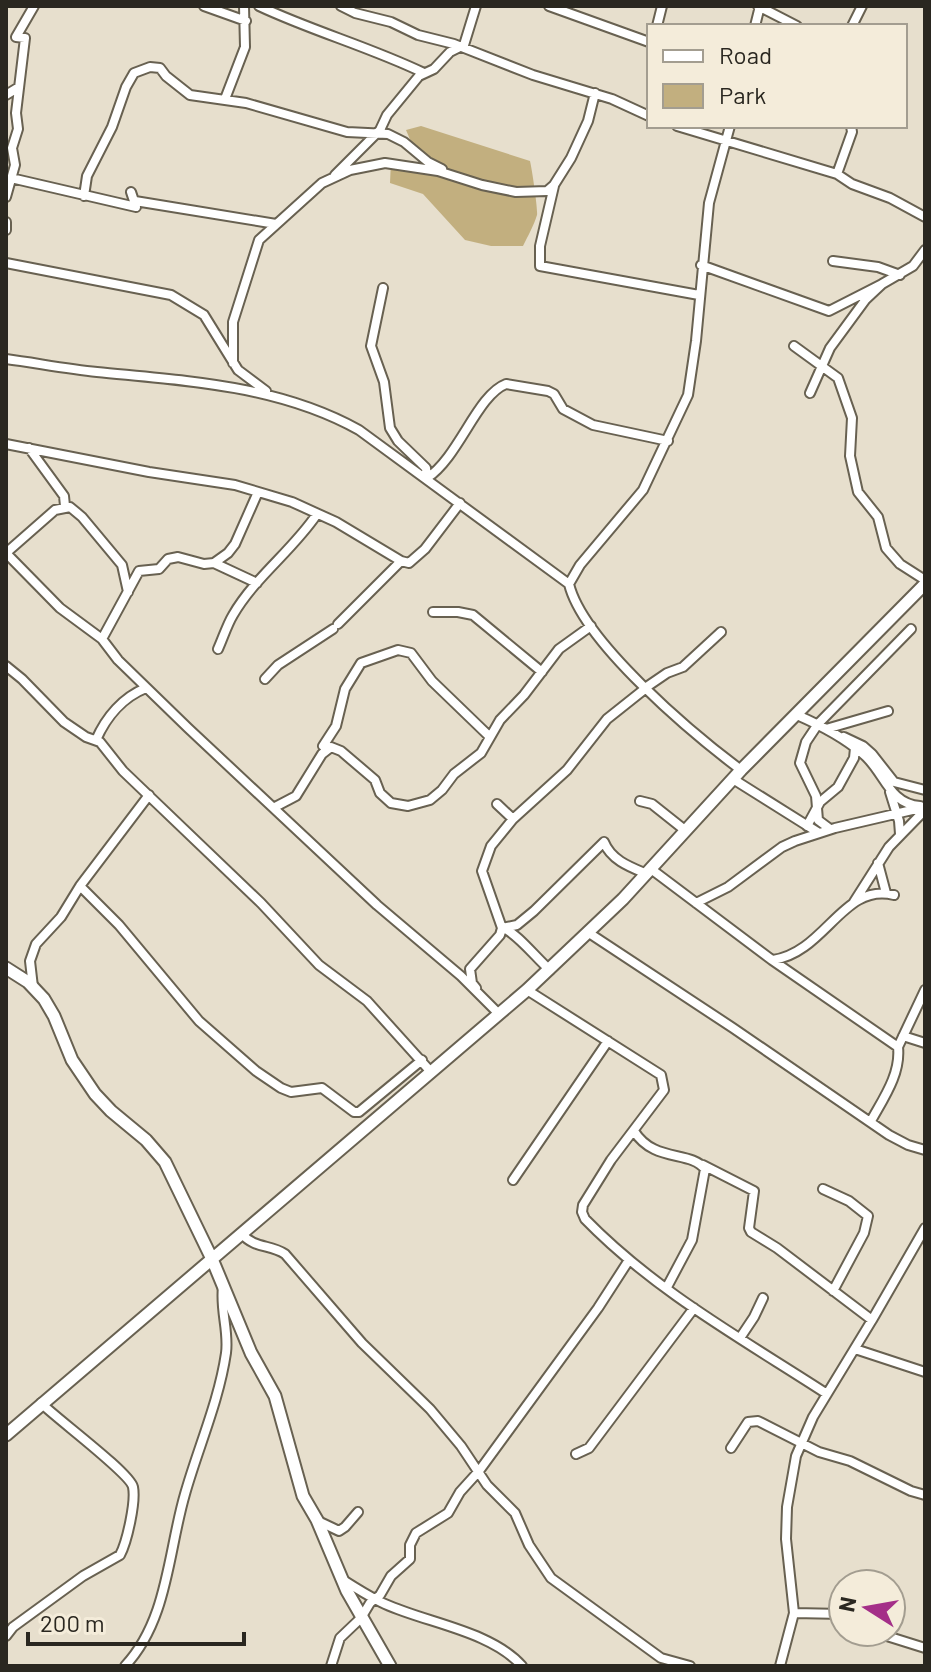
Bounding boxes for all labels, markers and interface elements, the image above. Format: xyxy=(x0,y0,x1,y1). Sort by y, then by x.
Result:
legend xyxy=(647,24,907,128)
text: Road xyxy=(719,40,772,69)
text: Park xyxy=(719,80,766,109)
north arrow xyxy=(827,1568,907,1648)
text: N xyxy=(832,1594,861,1614)
scale bar xyxy=(28,1596,244,1646)
text: 200 m xyxy=(40,1608,105,1637)

